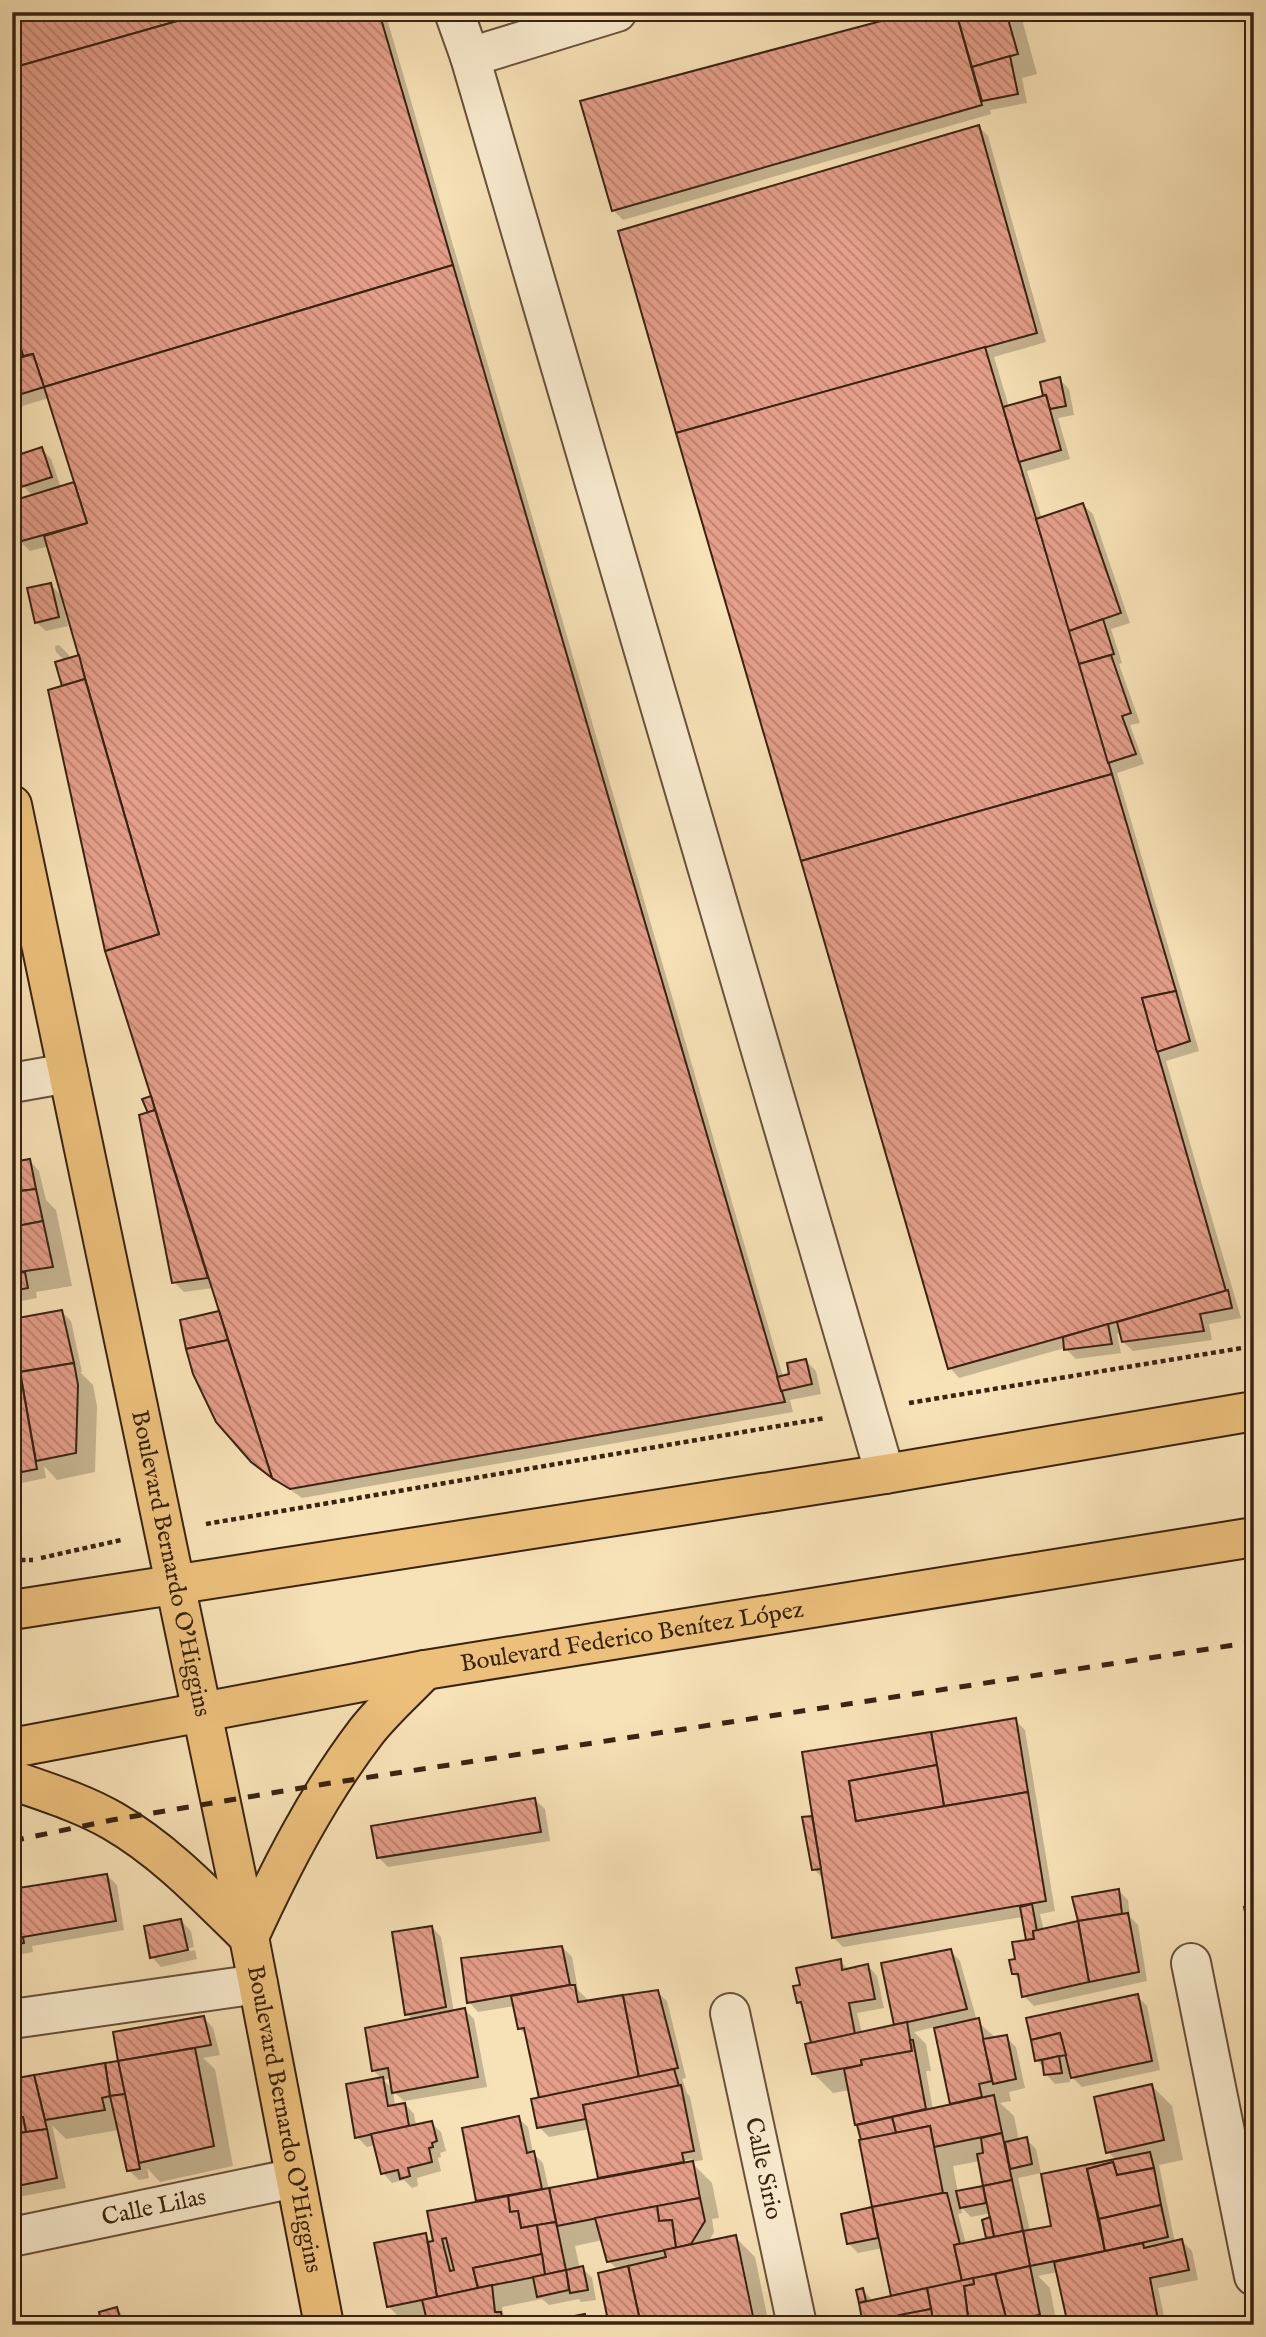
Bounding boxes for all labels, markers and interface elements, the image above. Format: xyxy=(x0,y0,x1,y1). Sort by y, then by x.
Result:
street label: Boulevard Bernardo O'Higgins xyxy=(124,1407,218,1720)
street label: Boulevard Federico Benítez López xyxy=(458,1594,806,1680)
street label: Boulevard Bernardo O'Higgins xyxy=(239,1963,329,2275)
street label: Calle Sirio xyxy=(737,2115,789,2222)
street label: Calle Lilas xyxy=(99,2181,209,2233)

